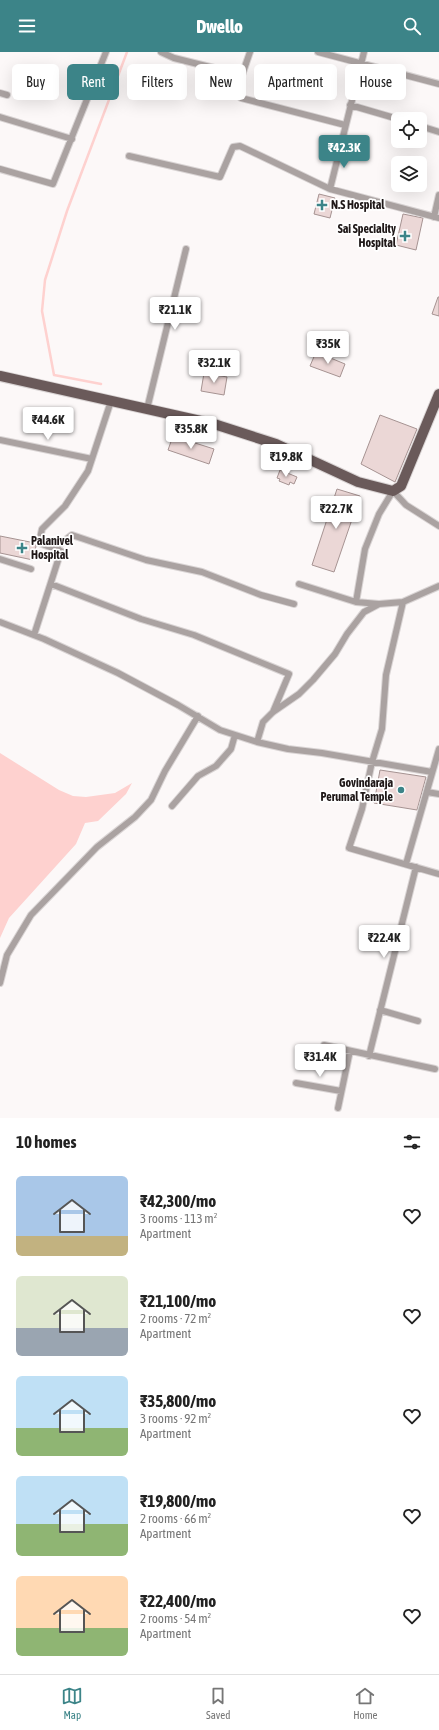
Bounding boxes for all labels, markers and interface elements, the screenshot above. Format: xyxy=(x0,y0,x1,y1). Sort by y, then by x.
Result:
icon: menu xyxy=(16,15,38,37)
icon: search xyxy=(401,15,423,37)
text: Dwello xyxy=(196,16,243,37)
chip: Buy xyxy=(12,64,59,100)
chip: Rent xyxy=(67,64,119,100)
chip: Filters xyxy=(127,64,187,100)
chip: New xyxy=(195,64,246,100)
chip: Apartment xyxy=(254,64,337,100)
chip: House xyxy=(345,64,406,100)
map controls xyxy=(391,112,427,192)
button: locate xyxy=(391,112,427,148)
pin: ₹42.3K xyxy=(311,135,377,169)
text: ₹42.3K xyxy=(328,140,360,155)
button: layers xyxy=(391,156,427,192)
place label: N.S Hospital xyxy=(331,198,385,212)
marker: N.S Hospital xyxy=(316,199,328,211)
place label: Sai Speciality Hospital xyxy=(338,222,397,250)
marker: Sai Speciality Hospital xyxy=(399,230,411,242)
pin: ₹21.1K xyxy=(142,297,208,331)
text: ₹21.1K xyxy=(159,302,191,317)
pin: ₹35K xyxy=(304,331,352,365)
text: ₹35K xyxy=(316,336,340,351)
pin: ₹32.1K xyxy=(181,350,247,384)
text: ₹32.1K xyxy=(198,355,230,370)
pin: ₹44.6K xyxy=(15,407,81,441)
text: ₹44.6K xyxy=(32,412,64,427)
pin: ₹35.8K xyxy=(158,416,224,450)
text: ₹35.8K xyxy=(175,421,207,436)
pin: ₹19.8K xyxy=(253,444,319,478)
text: ₹19.8K xyxy=(270,449,302,464)
pin: ₹22.7K xyxy=(303,496,369,530)
text: ₹22.7K xyxy=(320,501,352,516)
place label: Palanivel Hospital xyxy=(31,534,74,562)
marker: Palanivel Hospital xyxy=(16,542,28,554)
place label: Govindaraja Perumal Temple xyxy=(321,776,394,804)
marker: Govindaraja Perumal Temple xyxy=(396,785,406,795)
pin: ₹22.4K xyxy=(351,925,417,959)
text: ₹22.4K xyxy=(368,930,400,945)
pin: ₹31.4K xyxy=(287,1044,353,1078)
text: ₹31.4K xyxy=(304,1049,336,1064)
icon: filters xyxy=(401,1131,423,1153)
text: 10 homes xyxy=(16,1132,77,1152)
text: ₹42,300/mo xyxy=(140,1191,216,1211)
icon: home xyxy=(48,1192,96,1240)
icon: heart xyxy=(401,1205,423,1227)
text: 3 rooms · 113 m² xyxy=(140,1211,217,1226)
text: Apartment xyxy=(140,1226,191,1241)
text: ₹21,100/mo xyxy=(140,1291,216,1311)
icon: home xyxy=(48,1292,96,1340)
icon: heart xyxy=(401,1305,423,1327)
text: 2 rooms · 72 m² xyxy=(140,1311,211,1326)
text: Apartment xyxy=(140,1326,191,1341)
text: ₹35,800/mo xyxy=(140,1391,216,1411)
icon: home xyxy=(48,1392,96,1440)
icon: heart xyxy=(401,1405,423,1427)
text: 3 rooms · 92 m² xyxy=(140,1411,211,1426)
text: Apartment xyxy=(140,1426,191,1441)
text: ₹19,800/mo xyxy=(140,1491,216,1511)
icon: home xyxy=(48,1492,96,1540)
icon: heart xyxy=(401,1505,423,1527)
text: 2 rooms · 66 m² xyxy=(140,1511,211,1526)
text: Apartment xyxy=(140,1526,191,1541)
text: ₹22,400/mo xyxy=(140,1591,216,1611)
icon: home xyxy=(48,1592,96,1640)
icon: heart xyxy=(401,1605,423,1627)
text: 2 rooms · 54 m² xyxy=(140,1611,211,1626)
text: Apartment xyxy=(140,1626,191,1641)
tab: Map xyxy=(61,1685,83,1721)
tab: Saved xyxy=(206,1685,230,1721)
tab: Home xyxy=(353,1685,378,1721)

